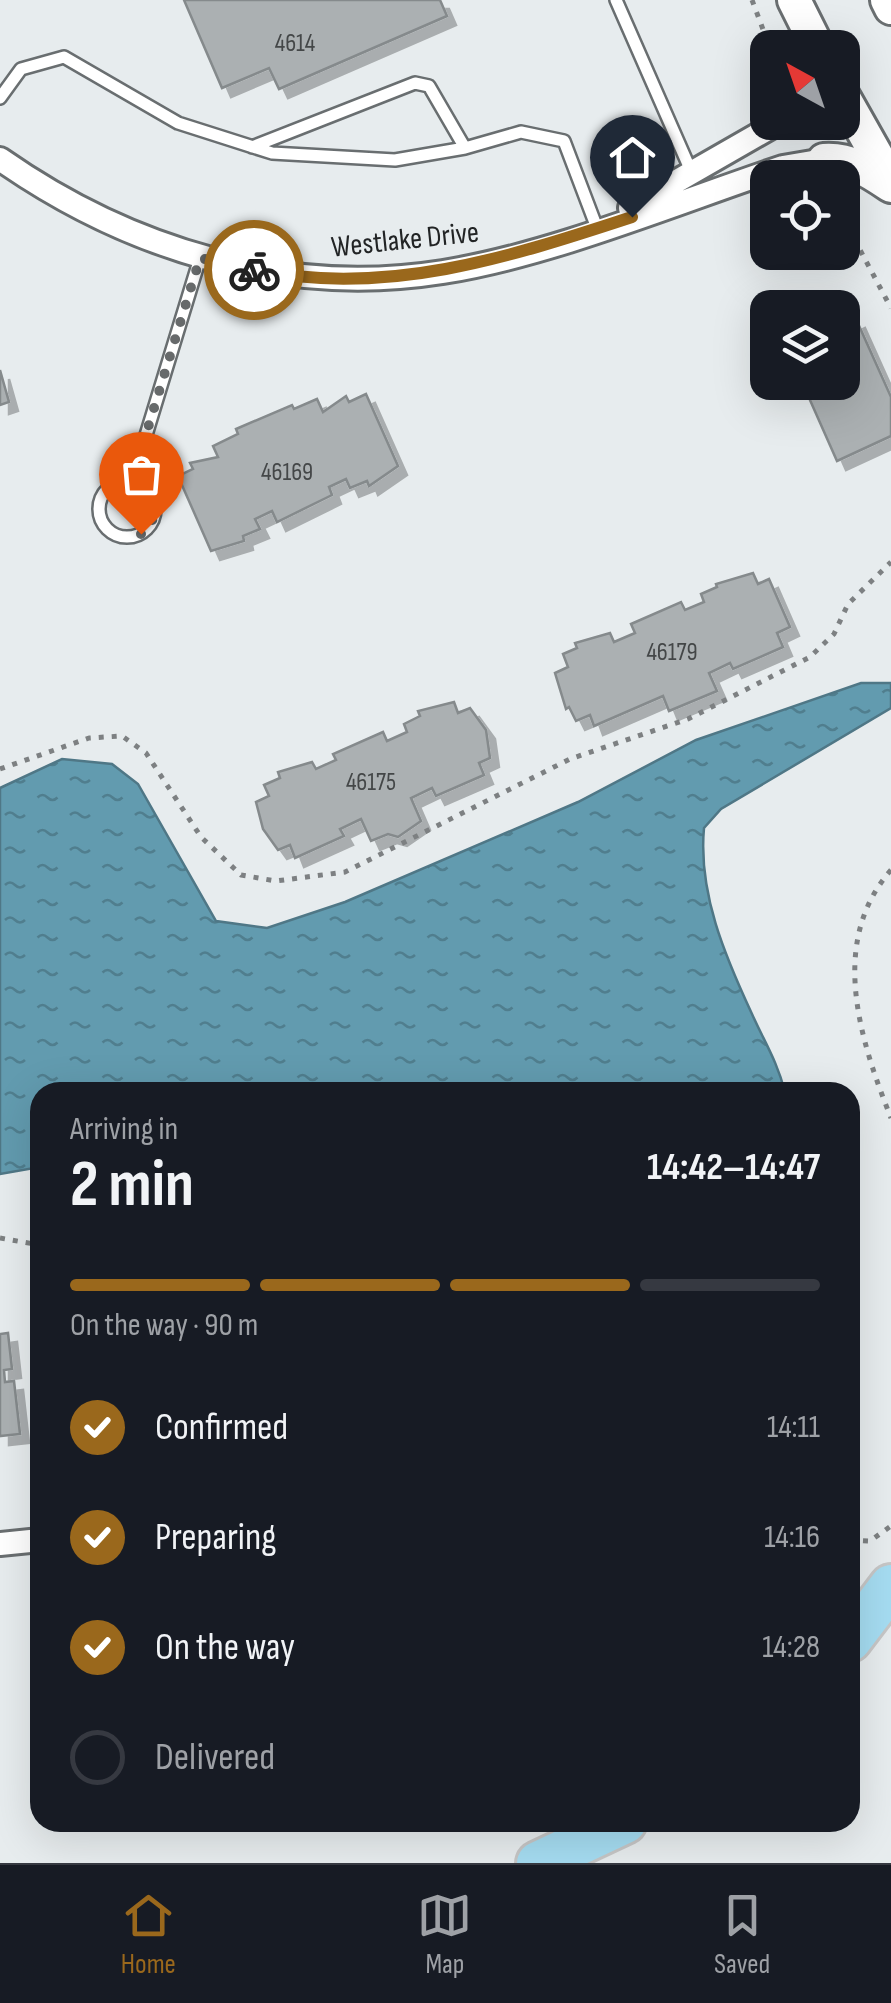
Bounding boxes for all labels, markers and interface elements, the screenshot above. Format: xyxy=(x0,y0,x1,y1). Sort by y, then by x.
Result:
house number: 4614 xyxy=(275,28,315,59)
north arrow xyxy=(750,30,860,140)
map controls xyxy=(750,30,860,400)
pin xyxy=(590,115,675,218)
icon: home xyxy=(605,130,660,185)
button: locate xyxy=(750,160,860,270)
street label: Westlake Drive xyxy=(329,214,481,266)
courier xyxy=(204,220,304,320)
icon: bike xyxy=(227,243,282,298)
button: layers xyxy=(750,290,860,400)
pin xyxy=(99,432,184,535)
icon: bag xyxy=(114,447,169,502)
house number: 46169 xyxy=(261,457,313,488)
house number: 46179 xyxy=(646,637,698,668)
house number: 46175 xyxy=(346,767,396,798)
text: Arriving in xyxy=(70,1110,178,1149)
text: 14:42–14:47 xyxy=(647,1145,820,1190)
text: 2 min xyxy=(70,1147,194,1225)
text: On the way · 90 m xyxy=(70,1306,258,1345)
icon: check xyxy=(70,1400,125,1455)
text: Confirmed xyxy=(155,1405,288,1450)
text: 14:11 xyxy=(767,1408,820,1447)
icon: check xyxy=(70,1510,125,1565)
text: Preparing xyxy=(155,1515,276,1560)
text: 14:16 xyxy=(764,1518,820,1557)
icon: check xyxy=(70,1620,125,1675)
text: On the way xyxy=(155,1625,295,1670)
text: 14:28 xyxy=(762,1628,820,1667)
text: Delivered xyxy=(155,1735,275,1780)
tab: Home xyxy=(121,1888,176,1981)
tab: Map xyxy=(417,1888,472,1981)
tab: Saved xyxy=(714,1888,770,1981)

